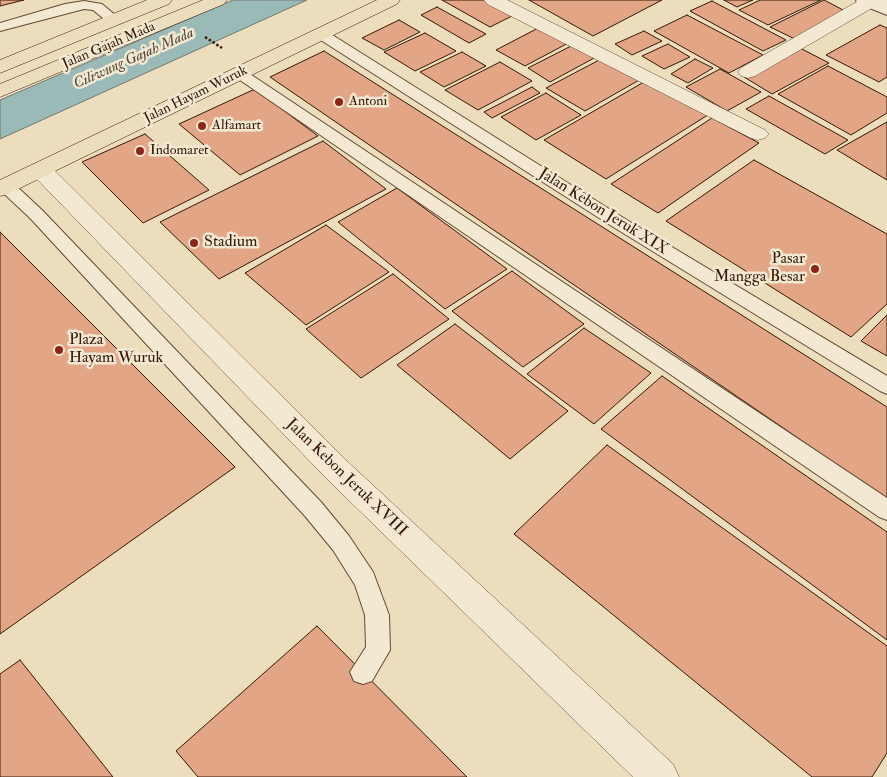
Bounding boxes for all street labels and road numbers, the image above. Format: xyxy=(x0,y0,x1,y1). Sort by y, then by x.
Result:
street label: Jalan Gajah Mada xyxy=(60,19,158,73)
street label: Jalan Hayam Wuruk xyxy=(142,63,250,127)
street label: Jalan Kebon Jeruk XIX xyxy=(535,164,671,260)
street label: Jalan Kebon Jeruk XVIII xyxy=(281,415,411,541)

